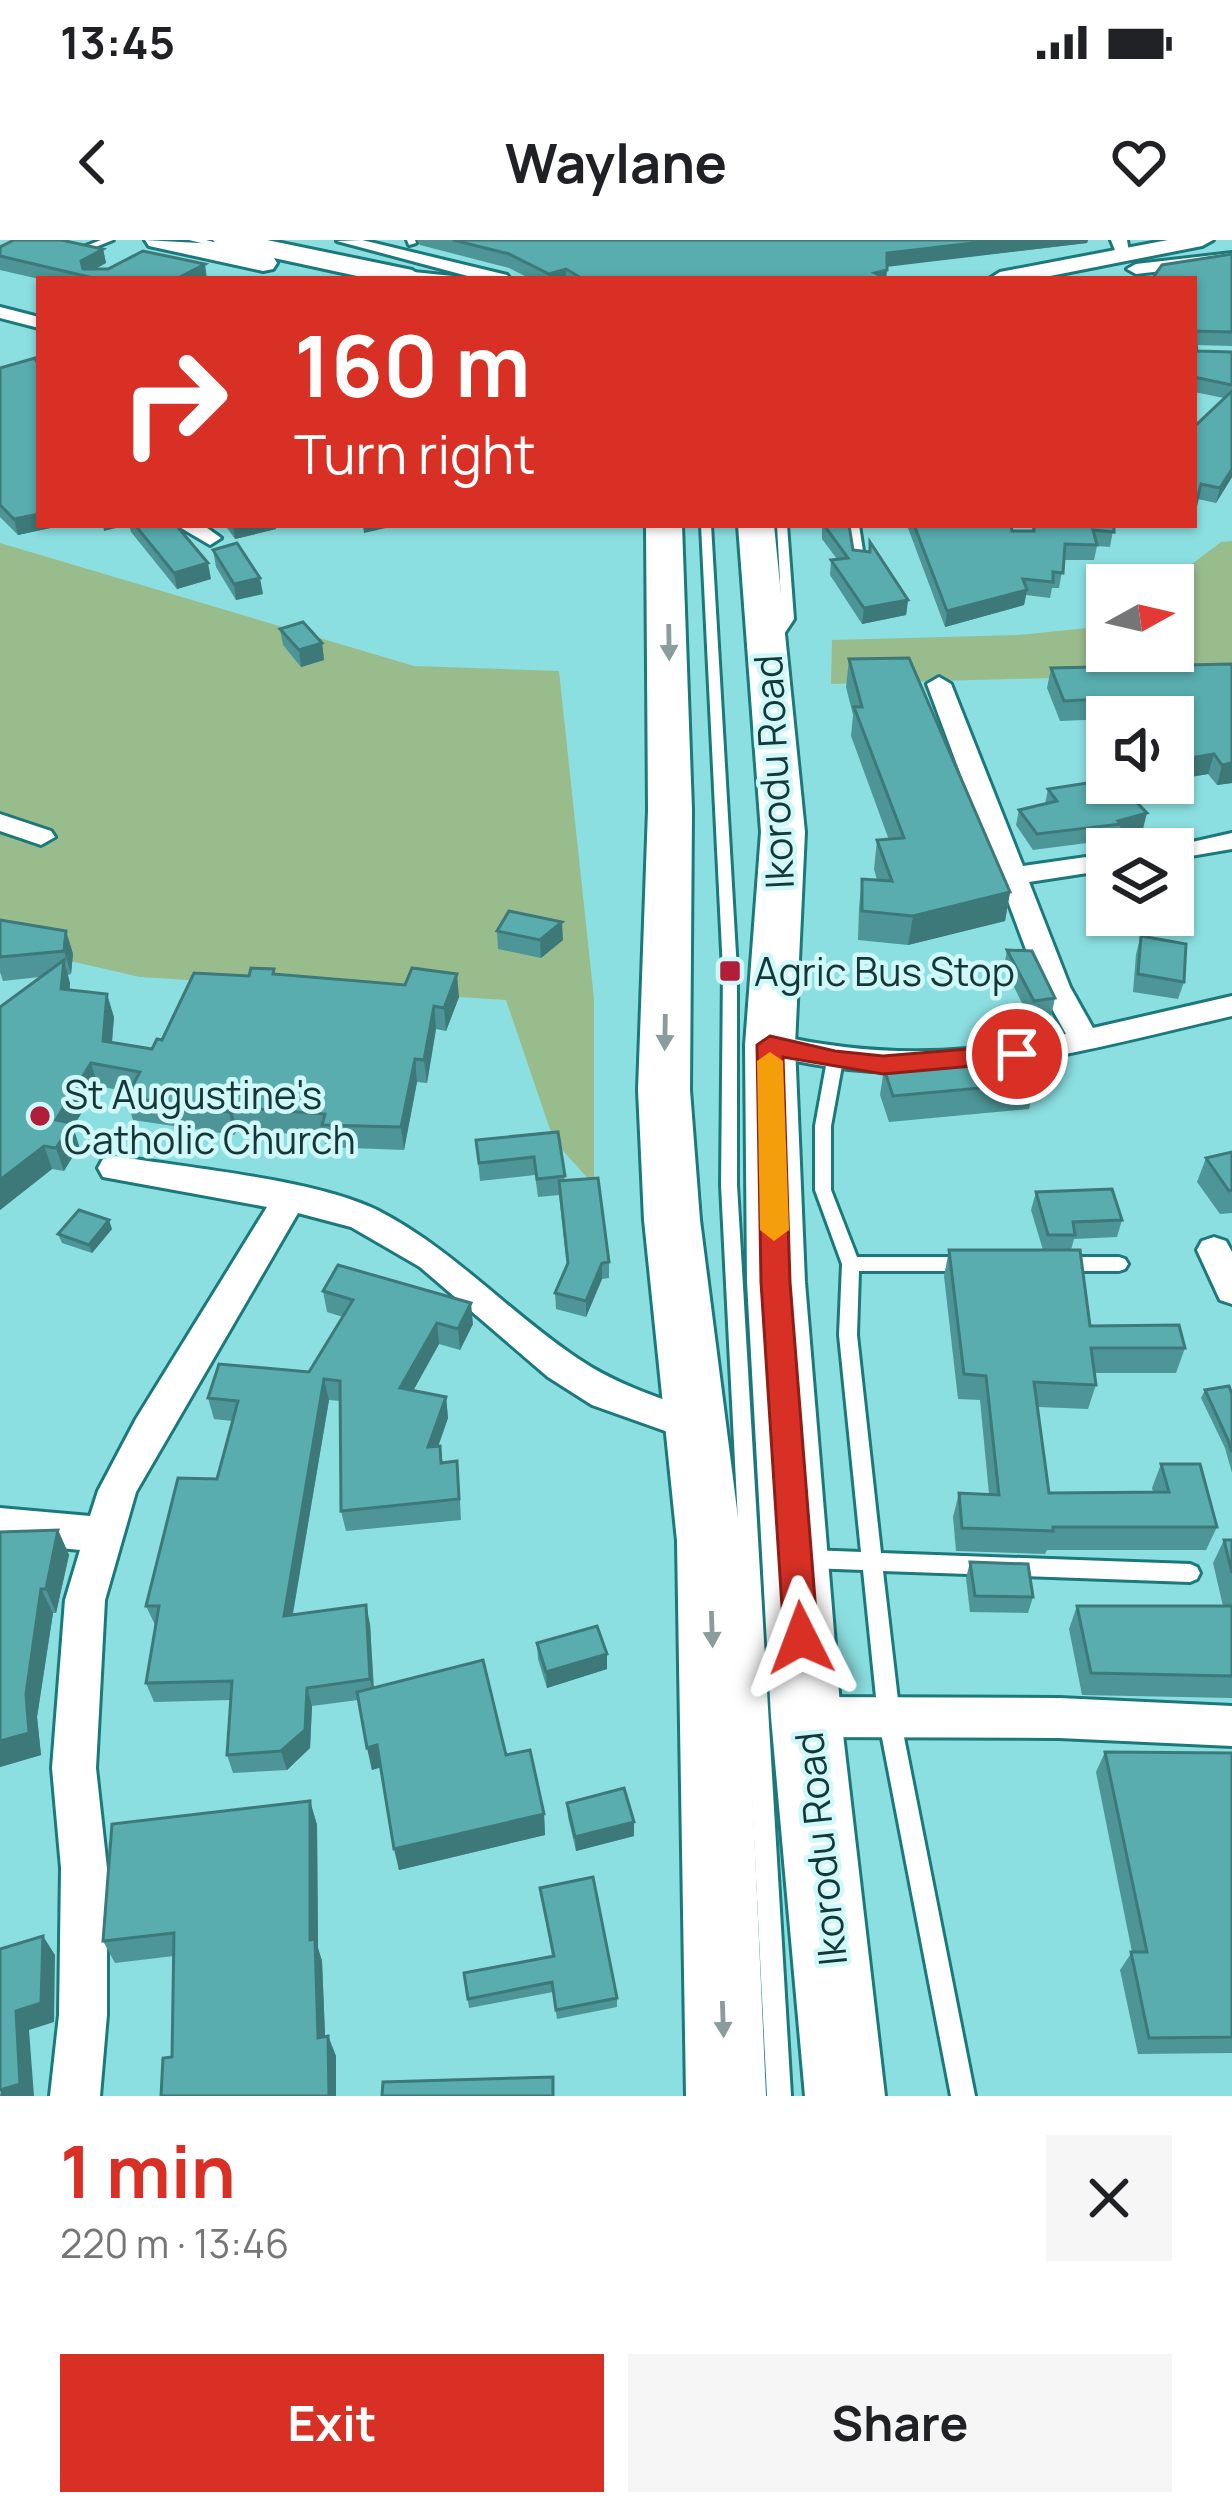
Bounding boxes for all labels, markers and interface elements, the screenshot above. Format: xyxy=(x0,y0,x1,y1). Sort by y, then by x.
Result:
text: 13:45 xyxy=(60,11,175,73)
text: Waylane xyxy=(505,125,727,199)
icon: back xyxy=(60,129,126,195)
icon: heart xyxy=(1106,129,1172,195)
text: 160 m xyxy=(294,307,531,422)
icon: right xyxy=(96,324,252,480)
text: Turn right xyxy=(294,416,536,490)
north arrow xyxy=(1086,564,1194,672)
map controls xyxy=(1086,564,1194,936)
one-way arrow xyxy=(659,624,679,662)
street label: Ikorodu Road xyxy=(740,654,806,890)
button: sound xyxy=(1086,696,1194,804)
button: layers xyxy=(1086,828,1194,936)
place label: Agric Bus Stop xyxy=(754,944,1015,998)
marker: Agric Bus Stop xyxy=(717,958,743,984)
pin xyxy=(966,1003,1068,1105)
one-way arrow xyxy=(655,1014,675,1052)
icon: arrive xyxy=(984,1021,1050,1087)
place label: St Augustine's Catholic Church xyxy=(64,1067,356,1166)
marker: St Augustine's Catholic Church xyxy=(27,1103,53,1129)
position arrow xyxy=(738,1575,864,1701)
one-way arrow xyxy=(703,1611,722,1649)
street label: Ikorodu Road xyxy=(781,1730,859,1968)
one-way arrow xyxy=(714,2001,733,2039)
text: 1 min xyxy=(60,2121,236,2220)
button: close xyxy=(1046,2135,1172,2261)
text: 220 m · 13:46 xyxy=(60,2216,289,2270)
button: Exit xyxy=(60,2354,604,2492)
button: Share xyxy=(628,2354,1172,2492)

